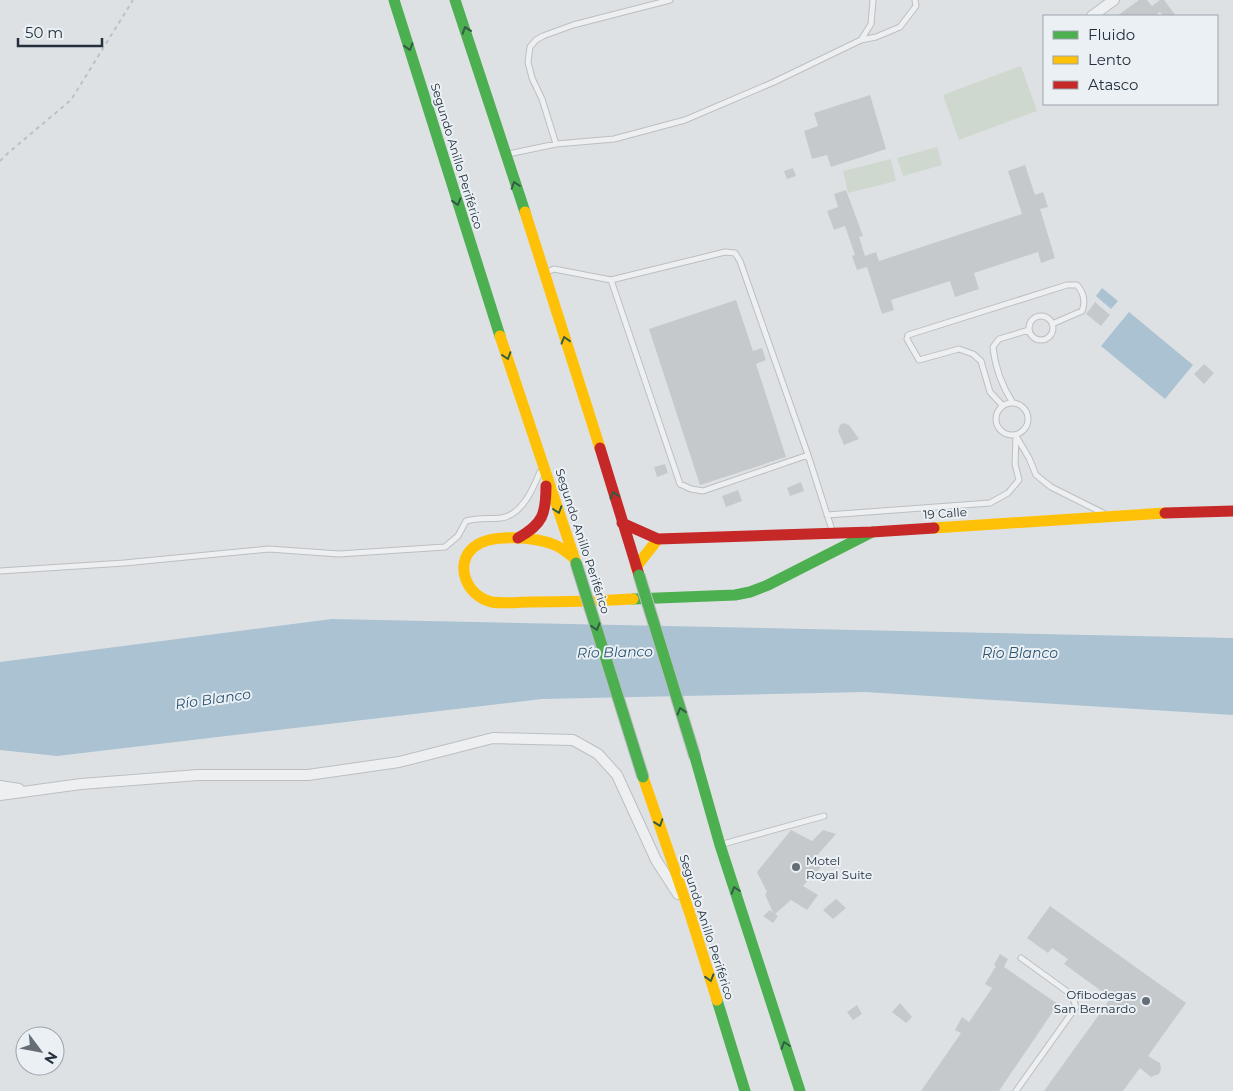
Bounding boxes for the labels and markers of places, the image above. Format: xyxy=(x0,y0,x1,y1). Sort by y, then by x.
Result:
place label: Motel Royal Suite xyxy=(806,853,872,882)
marker: Motel Royal Suite xyxy=(790,861,802,873)
place label: Ofibodegas San Bernardo xyxy=(1054,987,1136,1016)
marker: Ofibodegas San Bernardo xyxy=(1140,995,1152,1007)

